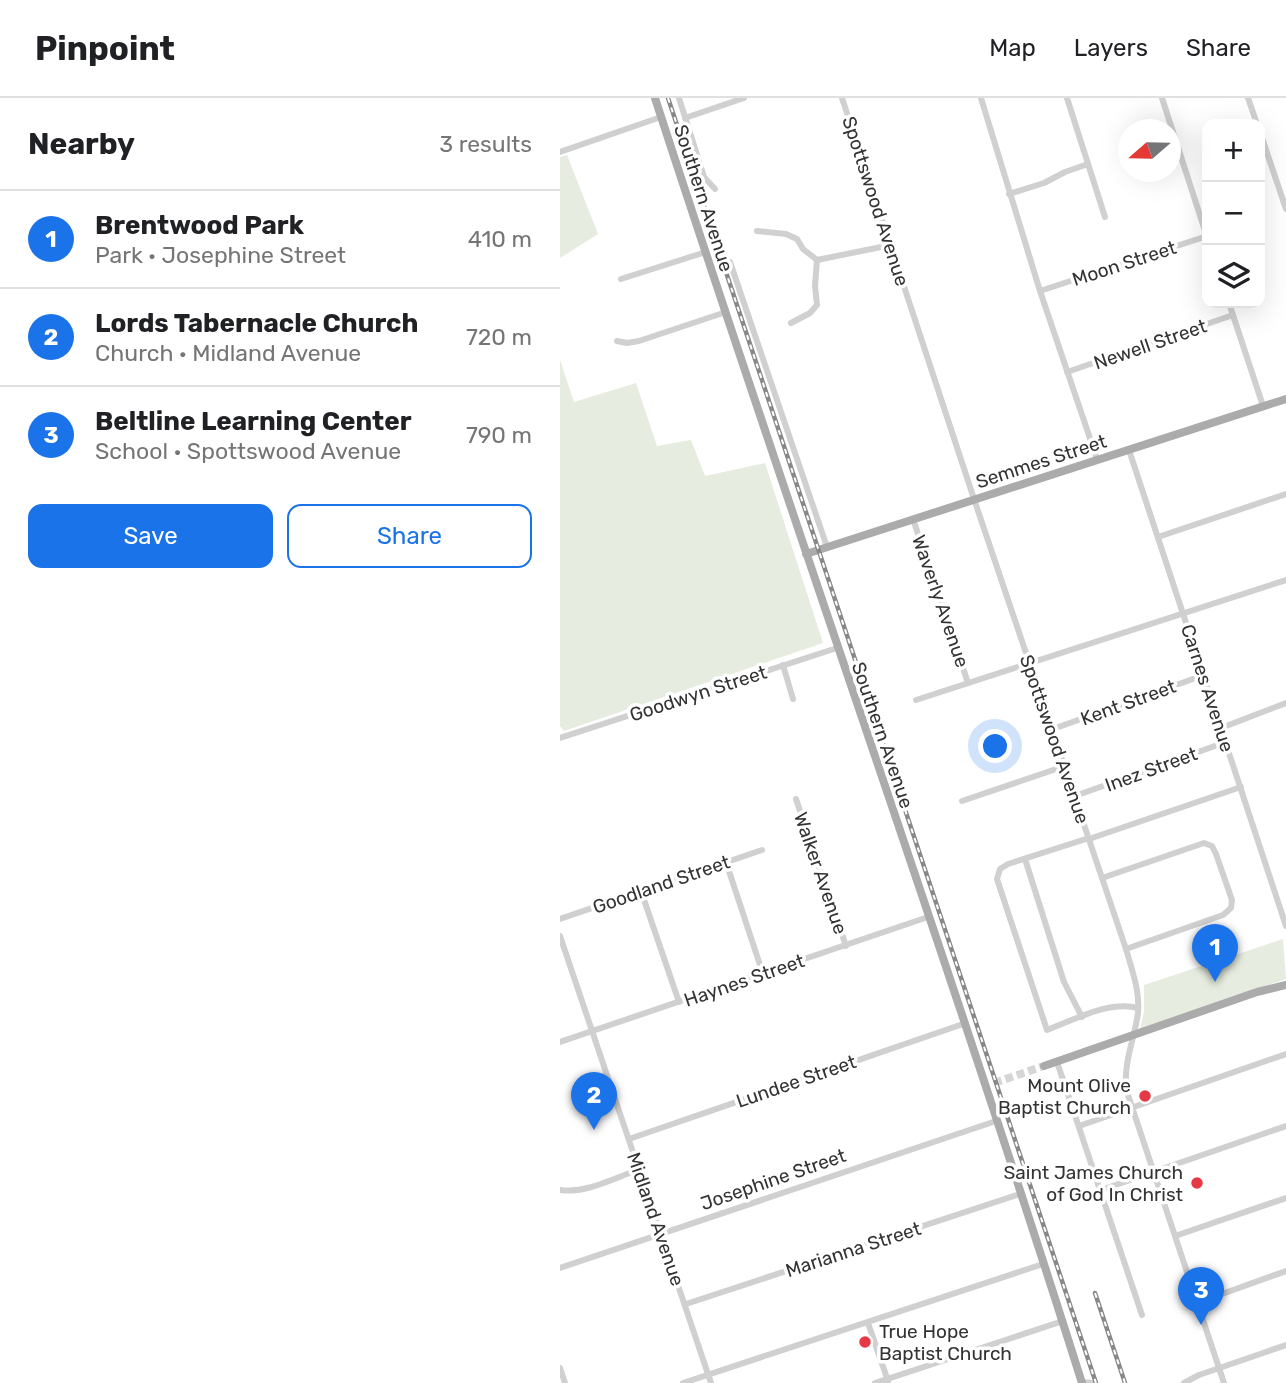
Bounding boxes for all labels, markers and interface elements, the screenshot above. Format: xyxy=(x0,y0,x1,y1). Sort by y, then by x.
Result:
text: Pinpoint xyxy=(35,29,175,68)
text: Map xyxy=(989,34,1036,62)
text: Layers xyxy=(1074,34,1148,62)
text: Share xyxy=(1186,34,1251,62)
street label: Spottswood Avenue xyxy=(837,113,914,289)
north arrow xyxy=(1118,119,1181,182)
map controls xyxy=(1202,119,1265,308)
button: + xyxy=(1202,119,1265,182)
street label: Southern Avenue xyxy=(669,122,738,275)
text: Nearby xyxy=(28,126,135,162)
text: 3 results xyxy=(439,130,532,158)
button: − xyxy=(1202,182,1265,245)
text: Brentwood Park xyxy=(95,210,304,241)
text: 1 xyxy=(45,225,57,253)
text: 410 m xyxy=(468,225,532,253)
street label: Moon Street xyxy=(1069,236,1180,291)
text: Park · Josephine Street xyxy=(95,241,346,269)
button: layers xyxy=(1202,245,1265,308)
text: Lords Tabernacle Church xyxy=(95,308,418,339)
street label: Newell Street xyxy=(1091,314,1210,375)
text: 2 xyxy=(44,323,58,351)
text: 720 m xyxy=(466,323,532,351)
text: Church · Midland Avenue xyxy=(95,339,361,367)
text: Beltline Learning Center xyxy=(95,406,411,437)
text: 3 xyxy=(43,421,59,449)
text: 790 m xyxy=(466,421,532,449)
street label: Semmes Street xyxy=(973,429,1110,493)
text: School · Spottswood Avenue xyxy=(95,437,401,465)
button: Save xyxy=(28,504,273,568)
button: Share xyxy=(287,504,532,568)
street label: Waverly Avenue xyxy=(907,532,974,670)
street label: Carnes Avenue xyxy=(1176,621,1239,755)
street label: Spottswood Avenue xyxy=(1015,652,1094,827)
street label: Southern Avenue xyxy=(847,659,918,811)
street label: Goodwyn Street xyxy=(627,660,770,726)
street label: Kent Street xyxy=(1077,674,1180,730)
your location xyxy=(978,729,1012,763)
street label: Inez Street xyxy=(1102,742,1201,797)
street label: Walker Avenue xyxy=(789,809,852,937)
street label: Goodland Street xyxy=(590,850,733,919)
pin: 1 xyxy=(1192,924,1238,982)
street label: Haynes Street xyxy=(681,949,808,1012)
street label: Lundee Street xyxy=(733,1050,860,1113)
pin: 2 xyxy=(571,1072,617,1130)
place label: Mount Olive Baptist Church xyxy=(998,1074,1131,1119)
marker: Mount Olive Baptist Church xyxy=(1137,1088,1153,1104)
street label: Josephine Street xyxy=(697,1144,850,1215)
street label: Midland Avenue xyxy=(622,1149,689,1289)
place label: Saint James Church of God In Christ xyxy=(1004,1161,1184,1206)
marker: Saint James Church of God In Christ xyxy=(1189,1175,1205,1191)
street label: Marianna Street xyxy=(783,1217,924,1282)
pin: 3 xyxy=(1178,1267,1224,1325)
place label: True Hope Baptist Church xyxy=(879,1320,1012,1365)
marker: True Hope Baptist Church xyxy=(857,1334,873,1350)

